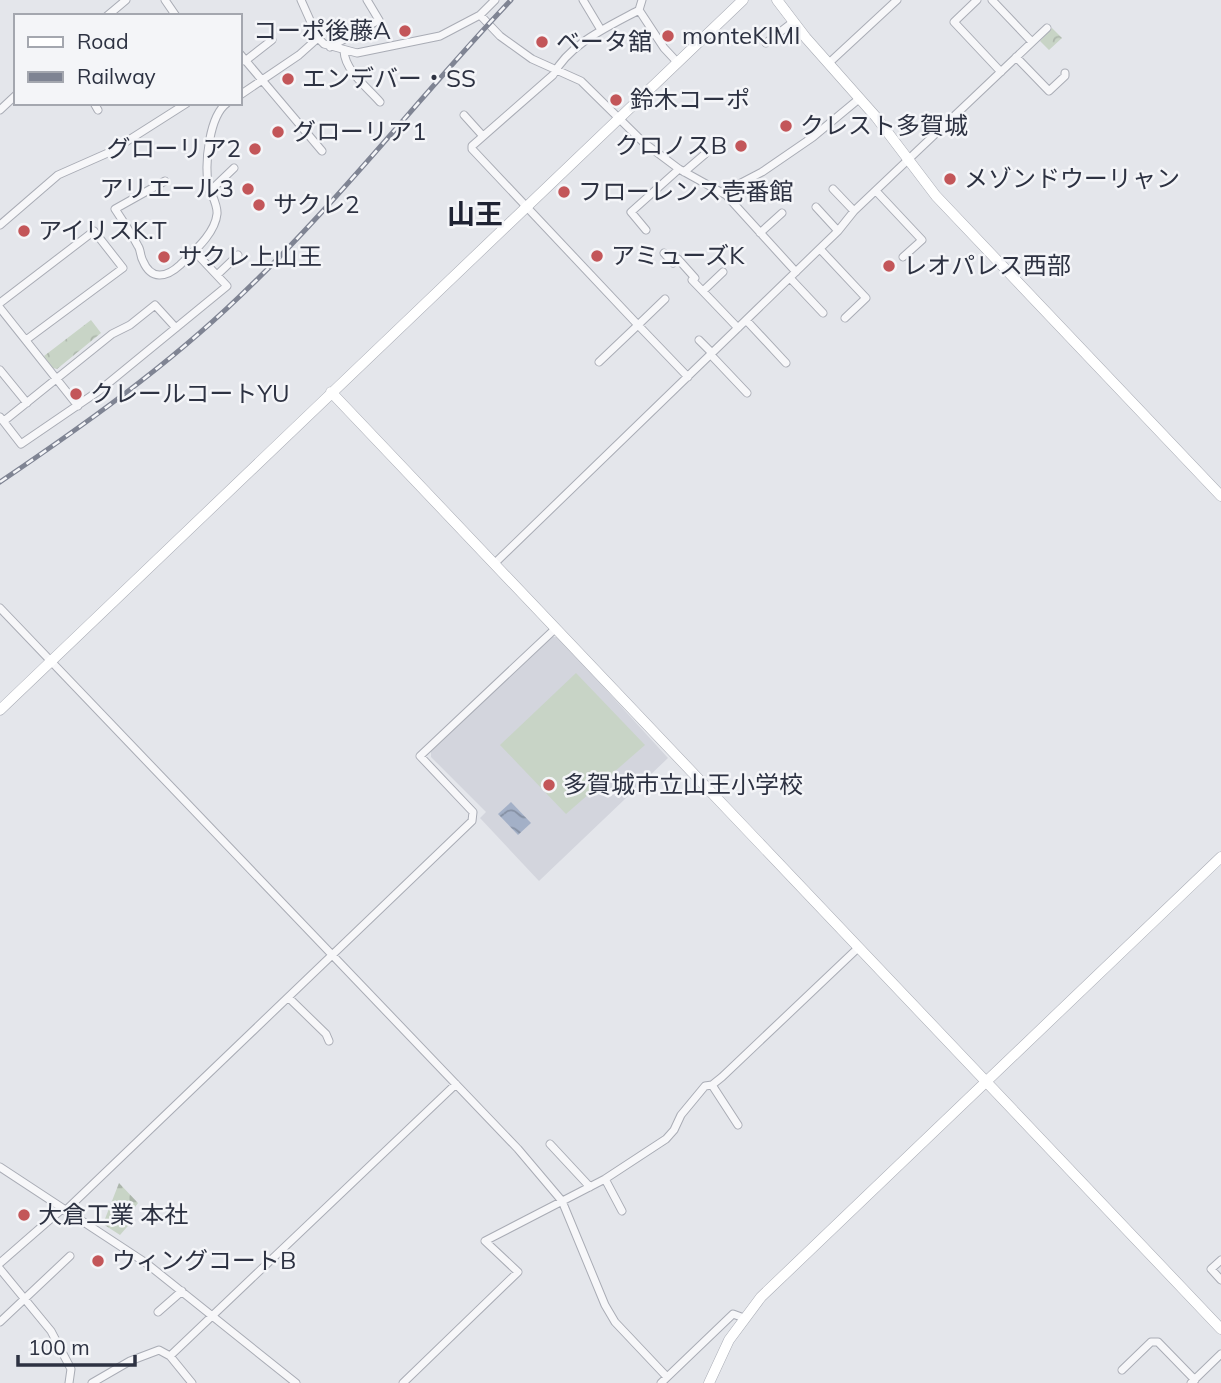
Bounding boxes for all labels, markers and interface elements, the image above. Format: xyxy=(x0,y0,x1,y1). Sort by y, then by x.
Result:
legend xyxy=(14,14,242,105)
place label: コーポ後藤A xyxy=(253,15,391,45)
place label: monteKIMI xyxy=(682,20,800,50)
marker: コーポ後藤A xyxy=(397,23,413,39)
place label: ベータ舘 xyxy=(556,26,652,56)
text: Road xyxy=(77,28,128,54)
marker: monteKIMI xyxy=(660,28,676,44)
marker: ベータ舘 xyxy=(534,34,550,50)
text: Railway xyxy=(77,63,156,89)
place label: エンデバー・SS xyxy=(302,63,476,93)
marker: エンデバー・SS xyxy=(280,71,296,87)
place label: 鈴木コーポ xyxy=(630,84,750,114)
marker: 鈴木コーポ xyxy=(608,92,624,108)
place label: クレスト多賀城 xyxy=(800,110,968,140)
place label: グローリア1 xyxy=(292,116,426,146)
marker: クレスト多賀城 xyxy=(778,118,794,134)
marker: グローリア1 xyxy=(270,124,286,140)
place label: クロノスB xyxy=(615,130,727,160)
place label: グローリア2 xyxy=(107,133,241,163)
marker: クロノスB xyxy=(733,138,749,154)
marker: グローリア2 xyxy=(247,141,263,157)
place label: メゾンドウーリャン xyxy=(964,163,1180,193)
marker: メゾンドウーリャン xyxy=(942,171,958,187)
place label: アリエール3 xyxy=(100,173,234,203)
place label: フローレンス壱番館 xyxy=(578,176,794,206)
marker: アリエール3 xyxy=(240,181,256,197)
marker: フローレンス壱番館 xyxy=(556,184,572,200)
place label: サクレ2 xyxy=(273,189,359,219)
district label: 山王 xyxy=(447,196,503,231)
marker: サクレ2 xyxy=(251,197,267,213)
place label: アイリスK.T xyxy=(38,215,167,245)
marker: アイリスK.T xyxy=(16,223,32,239)
place label: アミューズK xyxy=(611,240,745,270)
place label: サクレ上山王 xyxy=(178,241,322,271)
marker: アミューズK xyxy=(589,248,605,264)
marker: サクレ上山王 xyxy=(156,249,172,265)
place label: レオパレス西部 xyxy=(903,250,1071,280)
marker: レオパレス西部 xyxy=(881,258,897,274)
place label: クレールコートYU xyxy=(90,378,290,408)
marker: クレールコートYU xyxy=(68,386,84,402)
place label: 多賀城市立山王小学校 xyxy=(563,769,803,799)
marker: 多賀城市立山王小学校 xyxy=(541,777,557,793)
place label: 大倉工業 本社 xyxy=(38,1199,188,1229)
marker: 大倉工業 本社 xyxy=(16,1207,32,1223)
place label: ウィングコートB xyxy=(112,1245,296,1275)
marker: ウィングコートB xyxy=(90,1253,106,1269)
scale bar xyxy=(18,1324,135,1368)
text: 100 m xyxy=(28,1334,90,1360)

